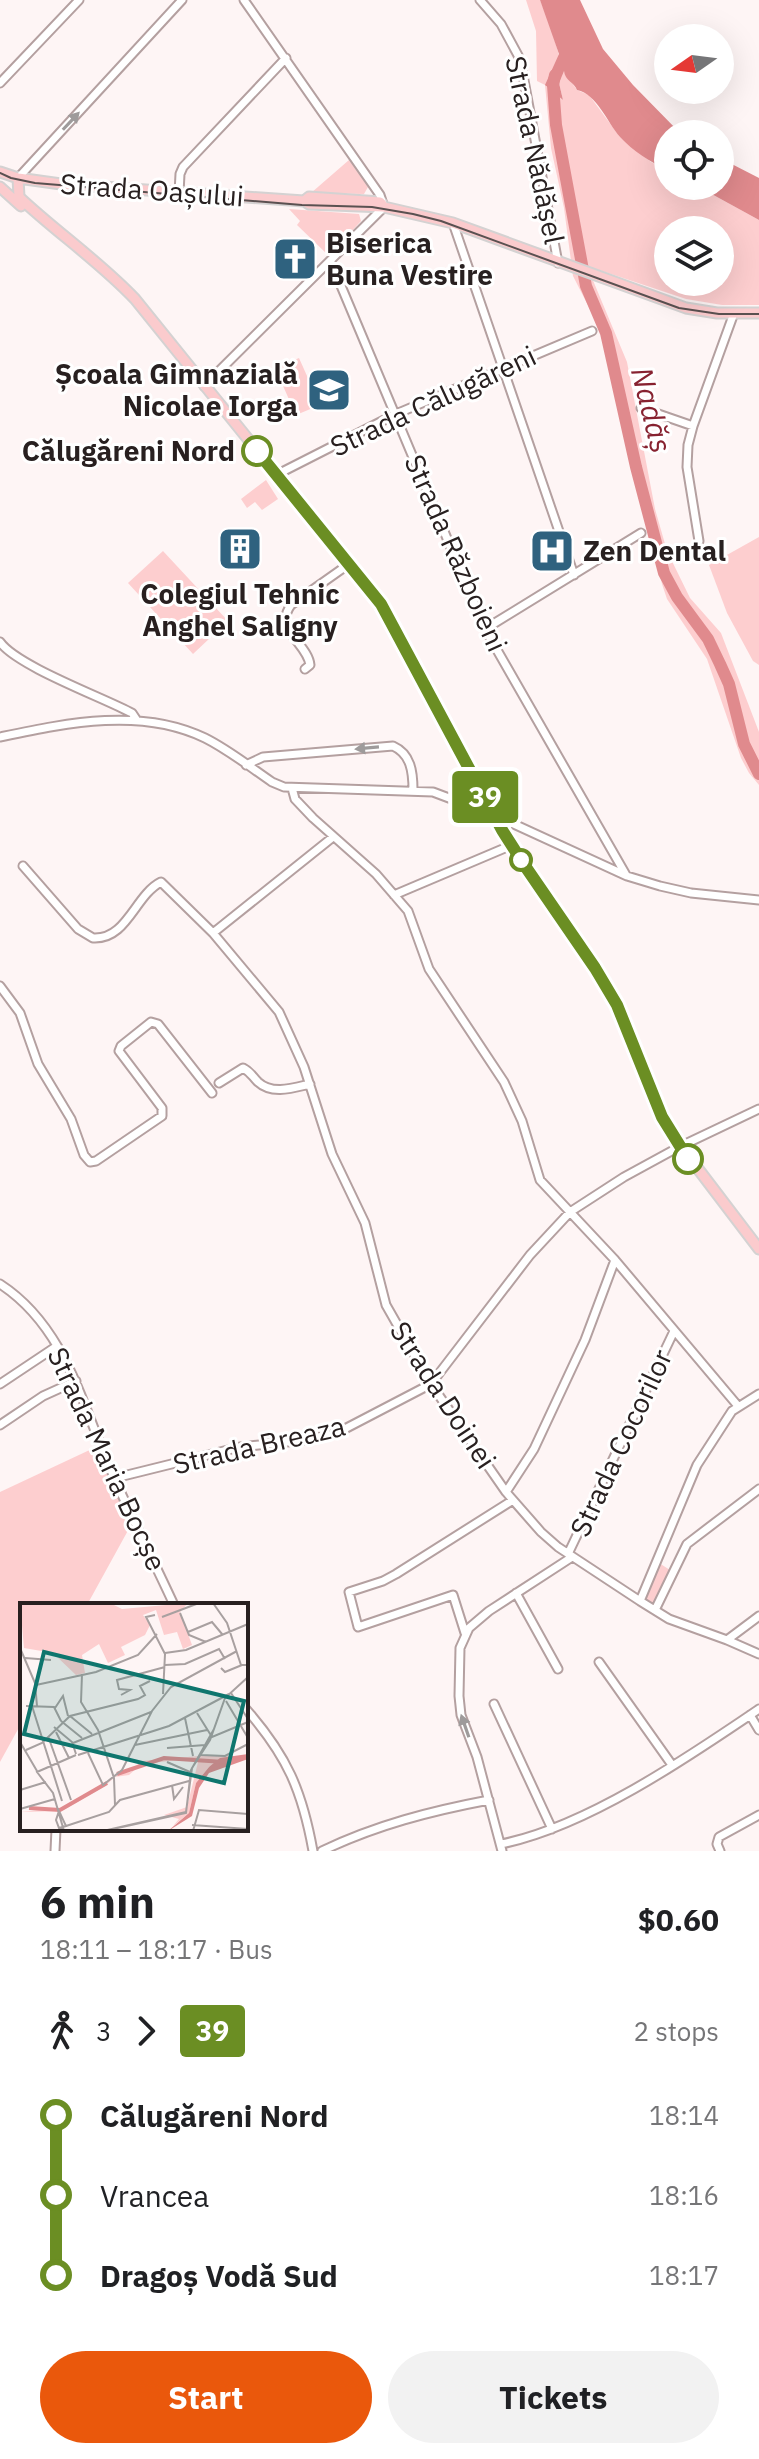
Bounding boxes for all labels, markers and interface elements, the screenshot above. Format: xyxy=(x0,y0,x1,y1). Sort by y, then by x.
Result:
north arrow xyxy=(654,24,734,104)
map controls xyxy=(654,24,734,296)
street label: Strada Nădășel xyxy=(497,52,574,247)
one-way arrow xyxy=(61,111,79,130)
button: locate xyxy=(654,120,734,200)
street label: Strada Oașului xyxy=(59,165,245,214)
button: layers xyxy=(654,216,734,296)
place label: Biserica Buna Vestire xyxy=(326,224,493,293)
church icon: Biserica Buna Vestire xyxy=(271,235,319,283)
street label: Strada Călugăreni xyxy=(324,337,542,464)
place label: Școala Gimnazială Nicolae Iorga xyxy=(55,355,298,424)
water label: Nadăș xyxy=(623,363,682,457)
school or university icon: Școala Gimnazială Nicolae Iorga xyxy=(305,366,353,414)
place label: Călugăreni Nord xyxy=(22,432,235,469)
marker: Călugăreni Nord xyxy=(242,436,272,466)
street label: Strada Războieni xyxy=(396,449,516,657)
building icon: Colegiul Tehnic Anghel Saligny xyxy=(216,525,264,573)
hospital icon: Zen Dental xyxy=(528,527,576,575)
place label: Zen Dental xyxy=(583,532,726,569)
place label: Colegiul Tehnic Anghel Saligny xyxy=(140,575,340,644)
one-way arrow xyxy=(354,741,379,754)
line badge: 39 xyxy=(449,771,521,823)
text: 39 xyxy=(468,778,502,815)
unlabelled marker xyxy=(510,849,532,871)
unlabelled marker xyxy=(673,1144,703,1174)
street label: Strada Doinei xyxy=(382,1314,505,1476)
street label: Strada Maria Bocșe xyxy=(39,1341,175,1577)
street label: Strada Cocorilor xyxy=(561,1343,680,1542)
street label: Strada Breaza xyxy=(169,1407,349,1482)
inset map xyxy=(20,1603,248,1831)
one-way arrow xyxy=(459,1714,471,1738)
text: 6 min xyxy=(40,1873,155,1930)
text: $0.60 xyxy=(638,1900,719,1939)
text: 18:11 – 18:17 · Bus xyxy=(40,1932,273,1966)
icon: walk xyxy=(40,2009,84,2053)
icon: forward xyxy=(124,2009,168,2053)
text: 39 xyxy=(196,2012,229,2049)
text: 3 xyxy=(96,2014,112,2048)
text: 2 stops xyxy=(633,2014,719,2048)
text: Călugăreni Nord xyxy=(100,2096,328,2135)
text: 18:14 xyxy=(649,2098,719,2132)
text: Vrancea xyxy=(100,2176,209,2215)
text: 18:16 xyxy=(649,2178,719,2212)
text: Dragoș Vodă Sud xyxy=(100,2256,338,2295)
text: 18:17 xyxy=(649,2258,719,2292)
button: Start xyxy=(40,2351,372,2443)
button: Tickets xyxy=(388,2351,719,2443)

